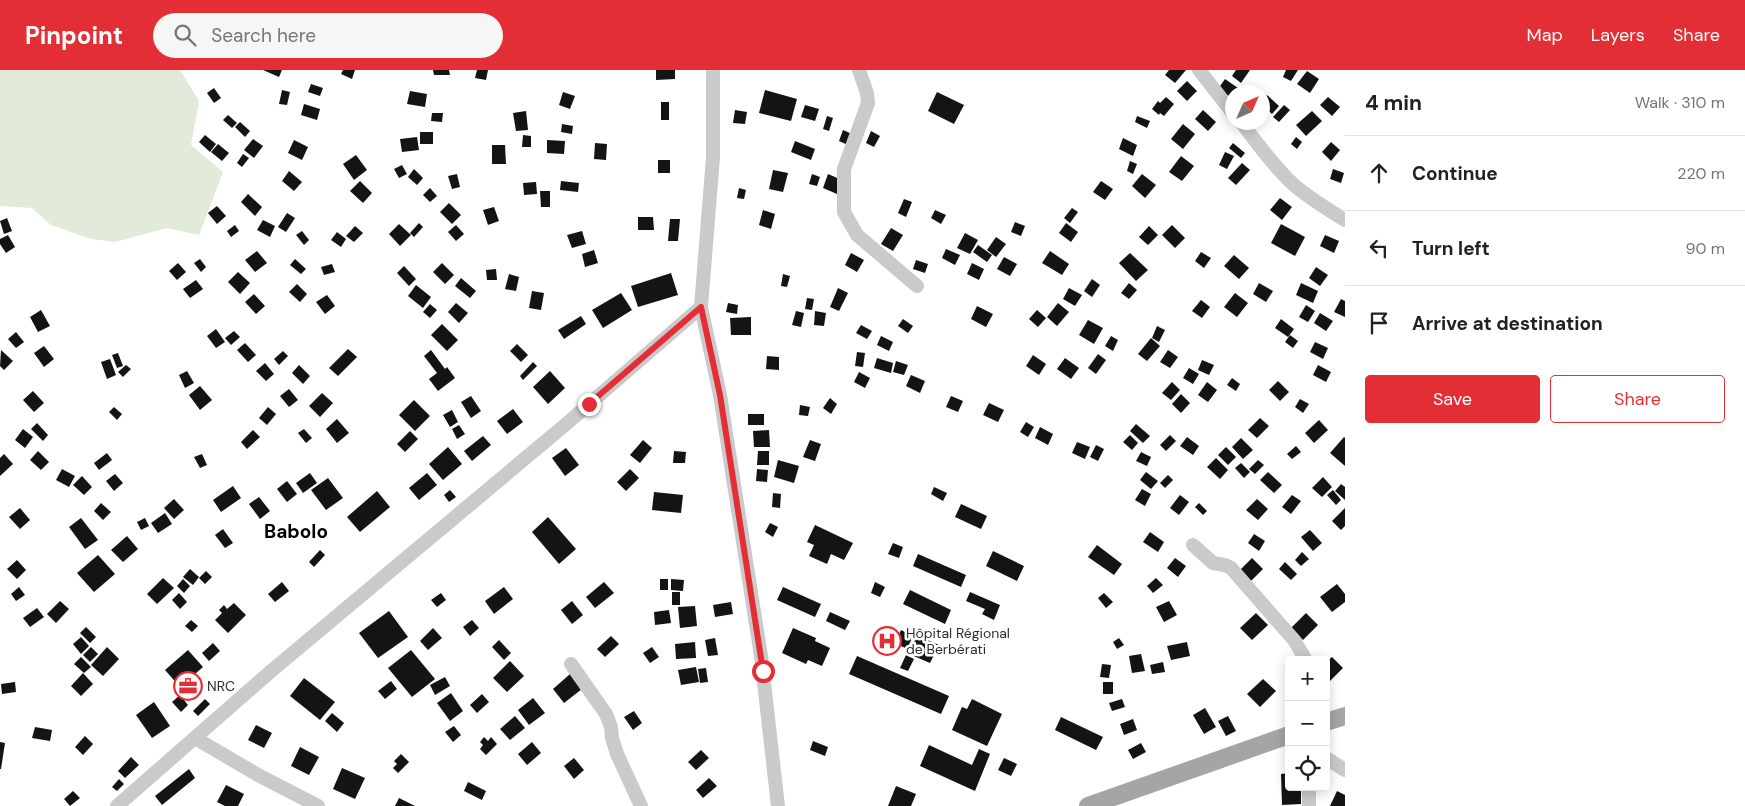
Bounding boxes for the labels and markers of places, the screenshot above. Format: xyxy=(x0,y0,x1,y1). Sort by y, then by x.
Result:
place label: Hôpital Régional de Berbérati xyxy=(906,624,1010,658)
hospital icon: Hôpital Régional de Berbérati xyxy=(872,626,902,656)
office icon: NRC xyxy=(173,671,203,701)
place label: NRC xyxy=(207,677,235,695)

